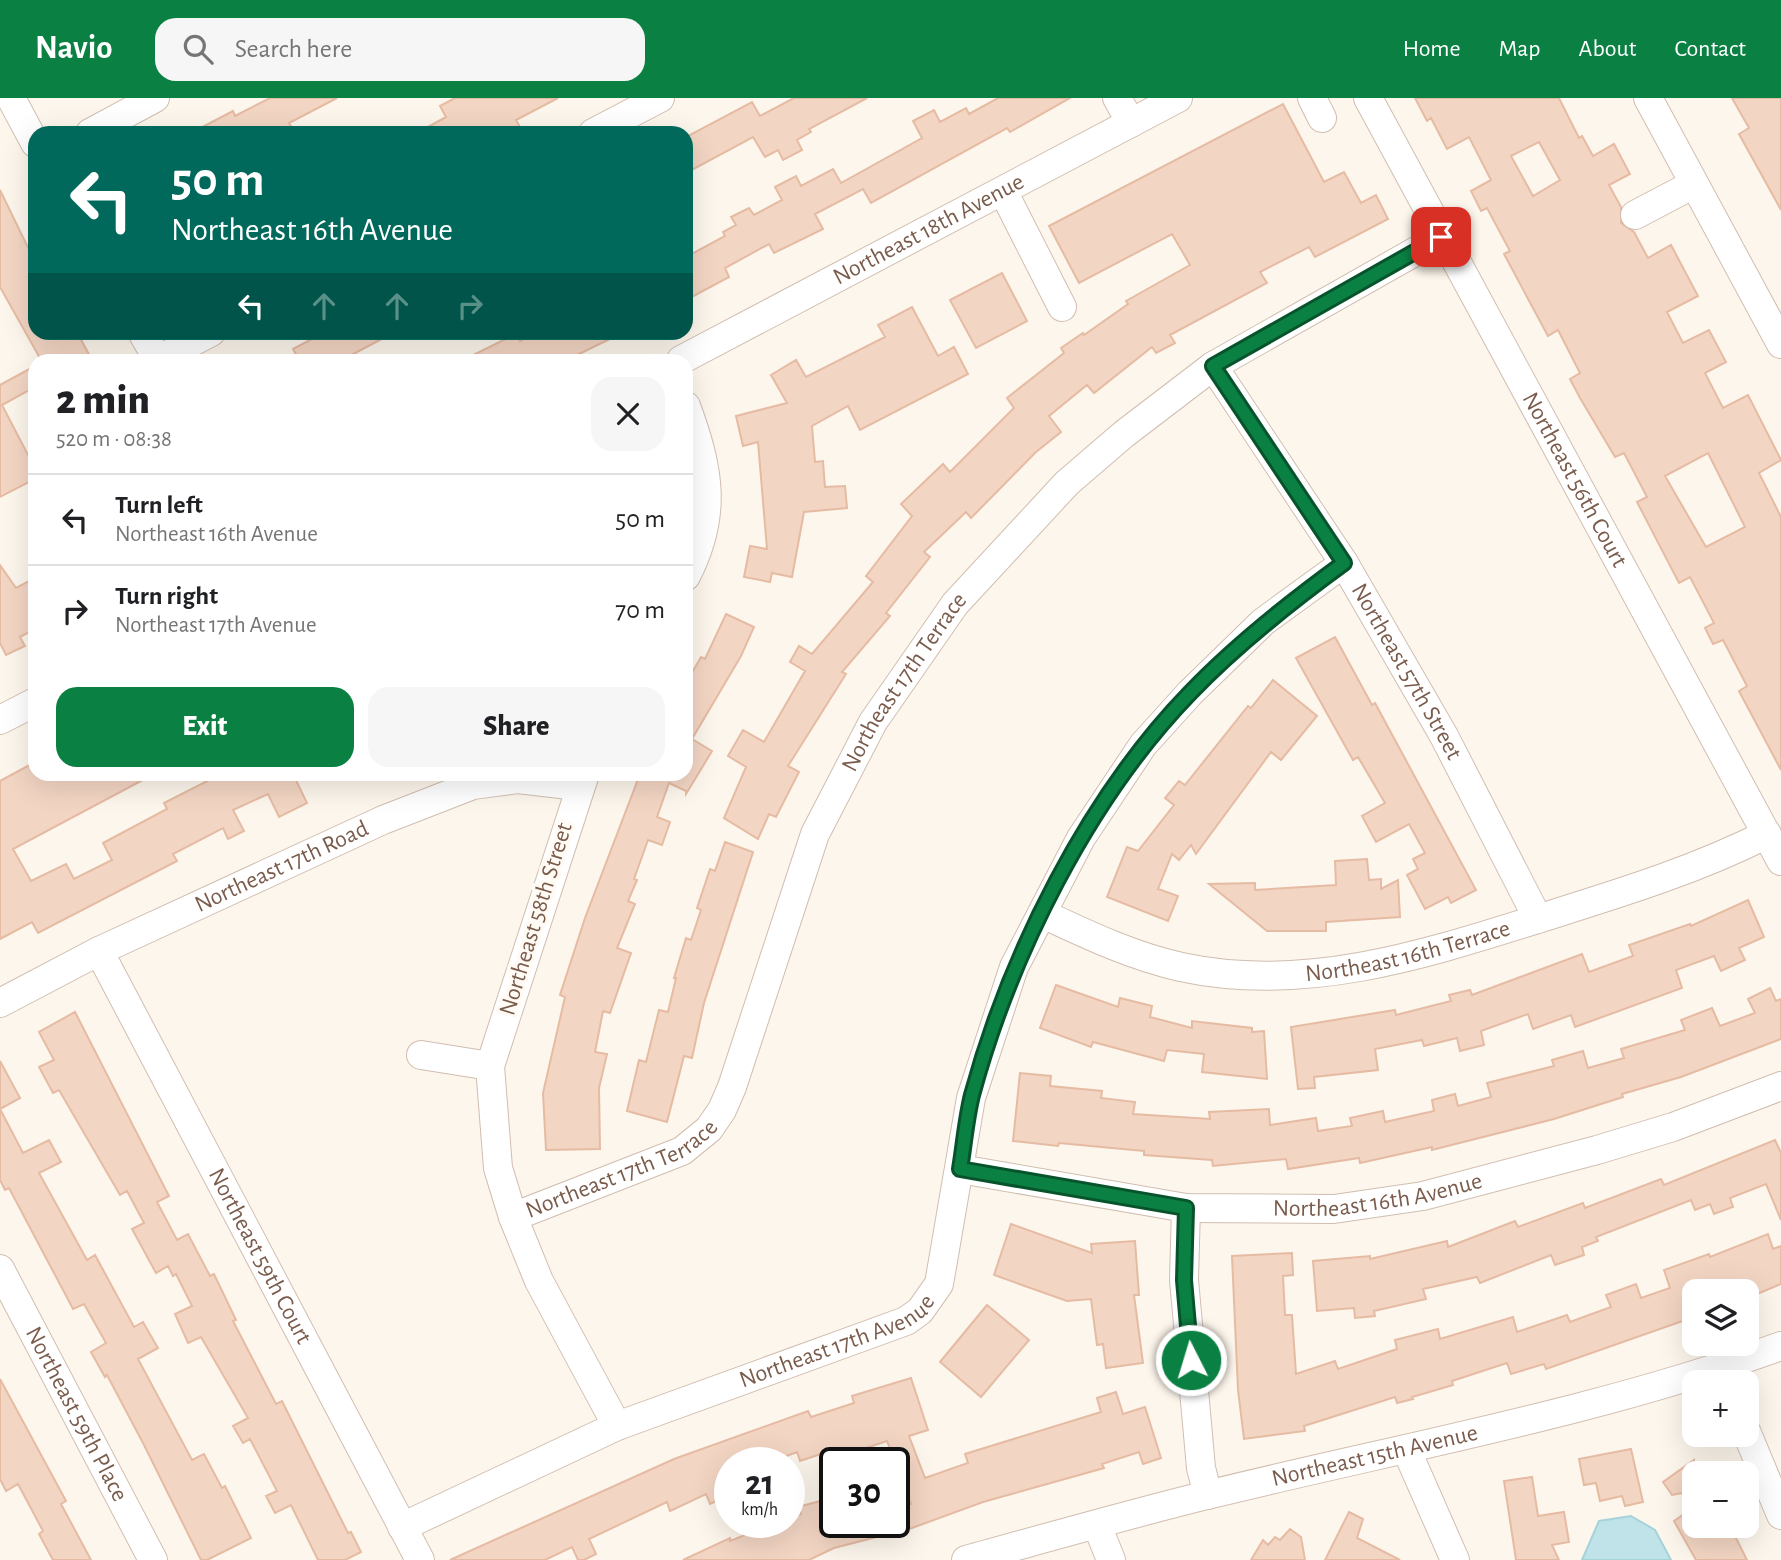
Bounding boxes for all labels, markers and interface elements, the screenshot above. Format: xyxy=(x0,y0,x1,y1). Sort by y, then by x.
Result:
search box xyxy=(155,18,645,81)
icon: search xyxy=(179,30,217,68)
text: Navio xyxy=(35,32,113,65)
text: Search here xyxy=(235,36,352,62)
text: Home xyxy=(1403,37,1461,61)
text: Map xyxy=(1499,37,1541,61)
text: About xyxy=(1579,37,1636,61)
text: Contact xyxy=(1674,37,1746,61)
icon: left xyxy=(56,154,147,245)
text: 50 m xyxy=(171,156,265,205)
street label: Northeast 18th Avenue xyxy=(829,169,1028,289)
pin xyxy=(1411,207,1471,267)
text: Northeast 16th Avenue xyxy=(171,214,453,246)
icon: arrive xyxy=(1422,218,1460,256)
icon: left xyxy=(232,287,270,325)
icon: ahead xyxy=(305,287,343,325)
icon: ahead xyxy=(378,287,416,325)
icon: right xyxy=(451,287,489,325)
button: close xyxy=(591,377,665,451)
text: 2 min xyxy=(56,379,150,421)
street label: Northeast 56th Court xyxy=(1518,388,1632,571)
text: 520 m · 08:38 xyxy=(56,428,172,451)
text: Turn left xyxy=(115,492,203,518)
icon: left xyxy=(56,501,94,539)
text: 50 m xyxy=(615,506,665,532)
text: Northeast 16th Avenue xyxy=(115,523,318,546)
street label: Northeast 57th Street xyxy=(1347,580,1466,764)
text: Turn right xyxy=(115,583,218,609)
street label: Northeast 17th Terrace xyxy=(838,588,971,775)
icon: right xyxy=(56,592,94,630)
text: 70 m xyxy=(615,597,665,623)
text: Northeast 17th Avenue xyxy=(115,614,317,637)
button: Exit xyxy=(56,687,354,767)
button: Share xyxy=(368,687,665,767)
street label: Northeast 17th Road xyxy=(191,816,372,917)
street label: Northeast 58th Street xyxy=(495,820,577,1018)
street label: Northeast 16th Terrace xyxy=(1304,916,1513,986)
street label: Northeast 17th Terrace xyxy=(522,1116,723,1223)
street label: Northeast 59th Court xyxy=(204,1164,316,1348)
street label: Northeast 16th Avenue xyxy=(1273,1169,1485,1221)
map controls xyxy=(1682,1279,1759,1538)
button: layers xyxy=(1682,1279,1759,1356)
street label: Northeast 17th Avenue xyxy=(736,1290,940,1392)
street label: Northeast 59th Place xyxy=(21,1323,132,1505)
position arrow xyxy=(1154,1323,1228,1397)
button: + xyxy=(1682,1370,1759,1447)
street label: Northeast 15th Avenue xyxy=(1270,1421,1480,1491)
speed limit sign: 30 xyxy=(819,1447,910,1538)
button: − xyxy=(1682,1461,1759,1538)
text: 21 xyxy=(745,1466,774,1501)
text: km/h xyxy=(741,1501,778,1519)

